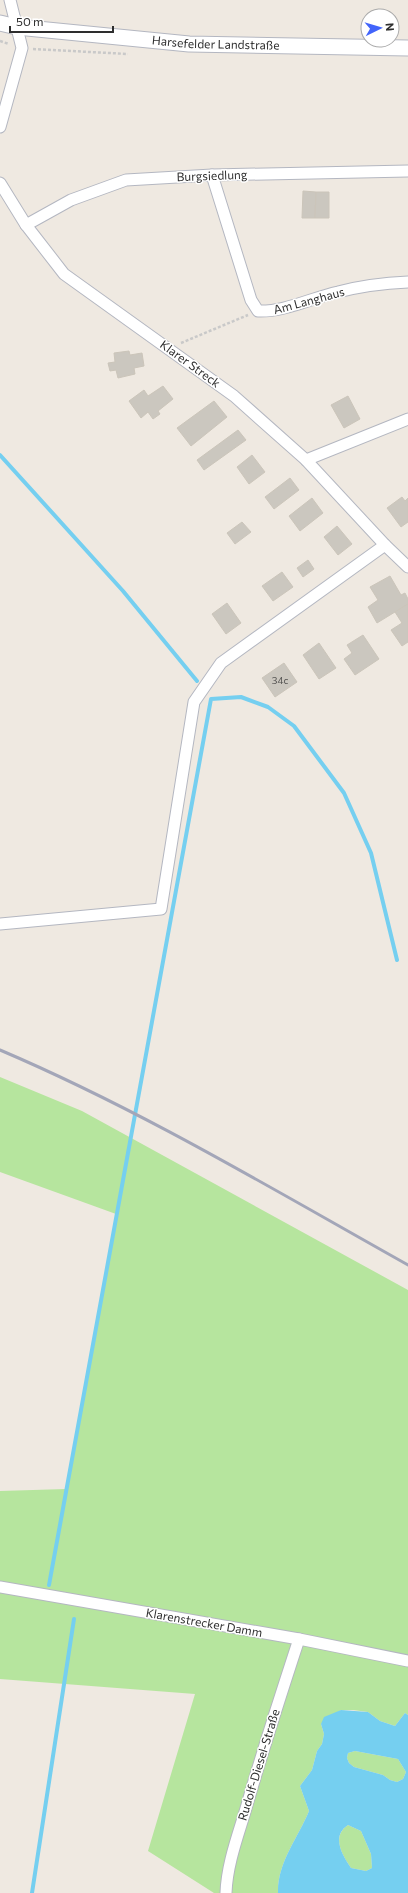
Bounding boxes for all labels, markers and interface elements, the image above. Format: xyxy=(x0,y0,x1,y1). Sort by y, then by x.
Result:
scale bar xyxy=(10,8,113,34)
north arrow xyxy=(360,8,400,48)
text: 50 m xyxy=(16,14,44,28)
text: N xyxy=(384,22,397,32)
street label: Harsefelder Landstraße xyxy=(151,32,280,52)
street label: Burgsiedlung xyxy=(176,167,248,183)
street label: Am Langhaus xyxy=(272,284,346,316)
street label: Klarer Streck xyxy=(158,337,224,390)
house number: 34c xyxy=(272,674,288,686)
street label: Klarenstrecker Damm xyxy=(145,1605,264,1639)
street label: Rudolf-Diesel-Straße xyxy=(234,1707,282,1822)

